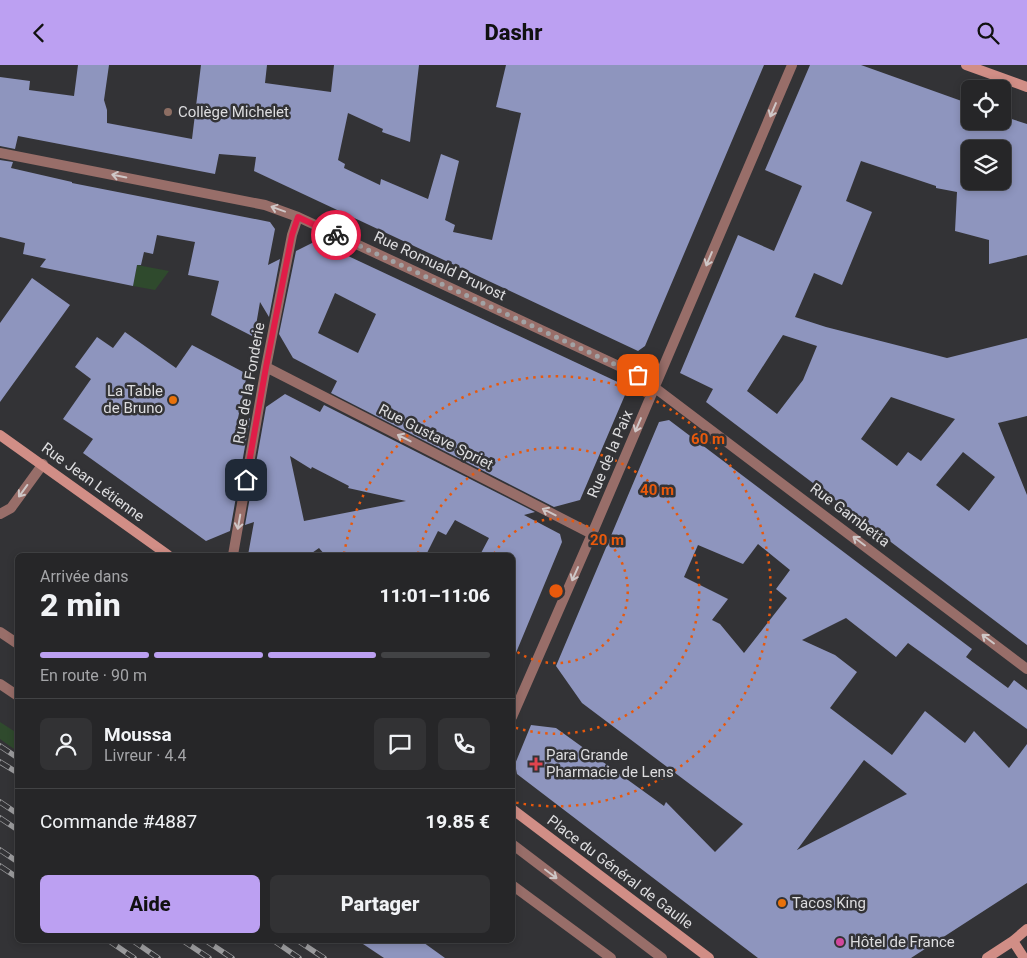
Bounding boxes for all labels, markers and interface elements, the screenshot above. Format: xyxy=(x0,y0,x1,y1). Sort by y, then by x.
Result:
icon: back xyxy=(25,19,53,47)
icon: search xyxy=(974,19,1002,47)
text: Dashr xyxy=(485,20,542,45)
map controls xyxy=(961,80,1011,190)
button: locate xyxy=(961,80,1011,130)
one-way arrow xyxy=(768,102,778,117)
place label: Collège Michelet xyxy=(178,103,289,121)
marker: Collège Michelet xyxy=(162,106,174,118)
button: layers xyxy=(961,140,1011,190)
one-way arrow xyxy=(111,171,127,181)
one-way arrow xyxy=(271,204,286,213)
courier xyxy=(311,210,361,260)
icon: bike xyxy=(322,221,350,249)
street label: Rue Romuald Pruvost xyxy=(371,228,509,305)
one-way arrow xyxy=(704,251,714,266)
street label: Rue de la Fonderie xyxy=(229,321,269,445)
pin xyxy=(617,354,659,396)
icon: bag xyxy=(624,361,652,389)
place label: La Table de Bruno xyxy=(103,382,163,417)
marker: La Table de Bruno xyxy=(167,394,179,406)
street label: Rue Gustave Spriet xyxy=(376,400,496,474)
street label: Rue de la Paix xyxy=(583,407,637,501)
one-way arrow xyxy=(633,417,643,432)
text: 60 m xyxy=(691,430,725,448)
one-way arrow xyxy=(397,433,412,442)
street label: Rue Jean Létienne xyxy=(38,439,148,525)
pin xyxy=(225,459,267,501)
icon: home xyxy=(232,466,260,494)
street label: Rue Gambetta xyxy=(807,479,893,551)
text: 40 m xyxy=(640,481,674,499)
one-way arrow xyxy=(18,484,28,498)
one-way arrow xyxy=(542,507,557,516)
one-way arrow xyxy=(233,514,243,530)
text: 20 m xyxy=(590,531,624,549)
one-way arrow xyxy=(852,536,866,546)
one-way arrow xyxy=(569,566,579,581)
text: Arrivée dans xyxy=(40,567,129,586)
centre of rings xyxy=(547,582,565,600)
text: 11:01–11:06 xyxy=(379,584,490,607)
text: 2 min xyxy=(40,586,121,624)
one-way arrow xyxy=(982,634,995,645)
text: En route · 90 m xyxy=(40,666,147,685)
button: person xyxy=(40,718,92,770)
button: chat xyxy=(374,718,426,770)
button: phone xyxy=(438,718,490,770)
text: Moussa xyxy=(104,723,172,746)
text: Livreur · 4.4 xyxy=(104,746,187,765)
place label: Para Grande Pharmacie de Lens xyxy=(546,746,674,781)
marker: Para Grande Pharmacie de Lens xyxy=(530,758,542,770)
text: Commande #4887 xyxy=(40,810,197,833)
text: 19.85 € xyxy=(425,810,490,833)
street label: Place du Général de Gaulle xyxy=(543,811,697,933)
one-way arrow xyxy=(544,869,558,879)
button: Aide xyxy=(40,875,260,933)
button: Partager xyxy=(270,875,490,933)
place label: Tacos King xyxy=(792,894,866,912)
marker: Tacos King xyxy=(776,897,788,909)
place label: Hôtel de France xyxy=(850,933,955,951)
marker: Hôtel de France xyxy=(834,936,846,948)

